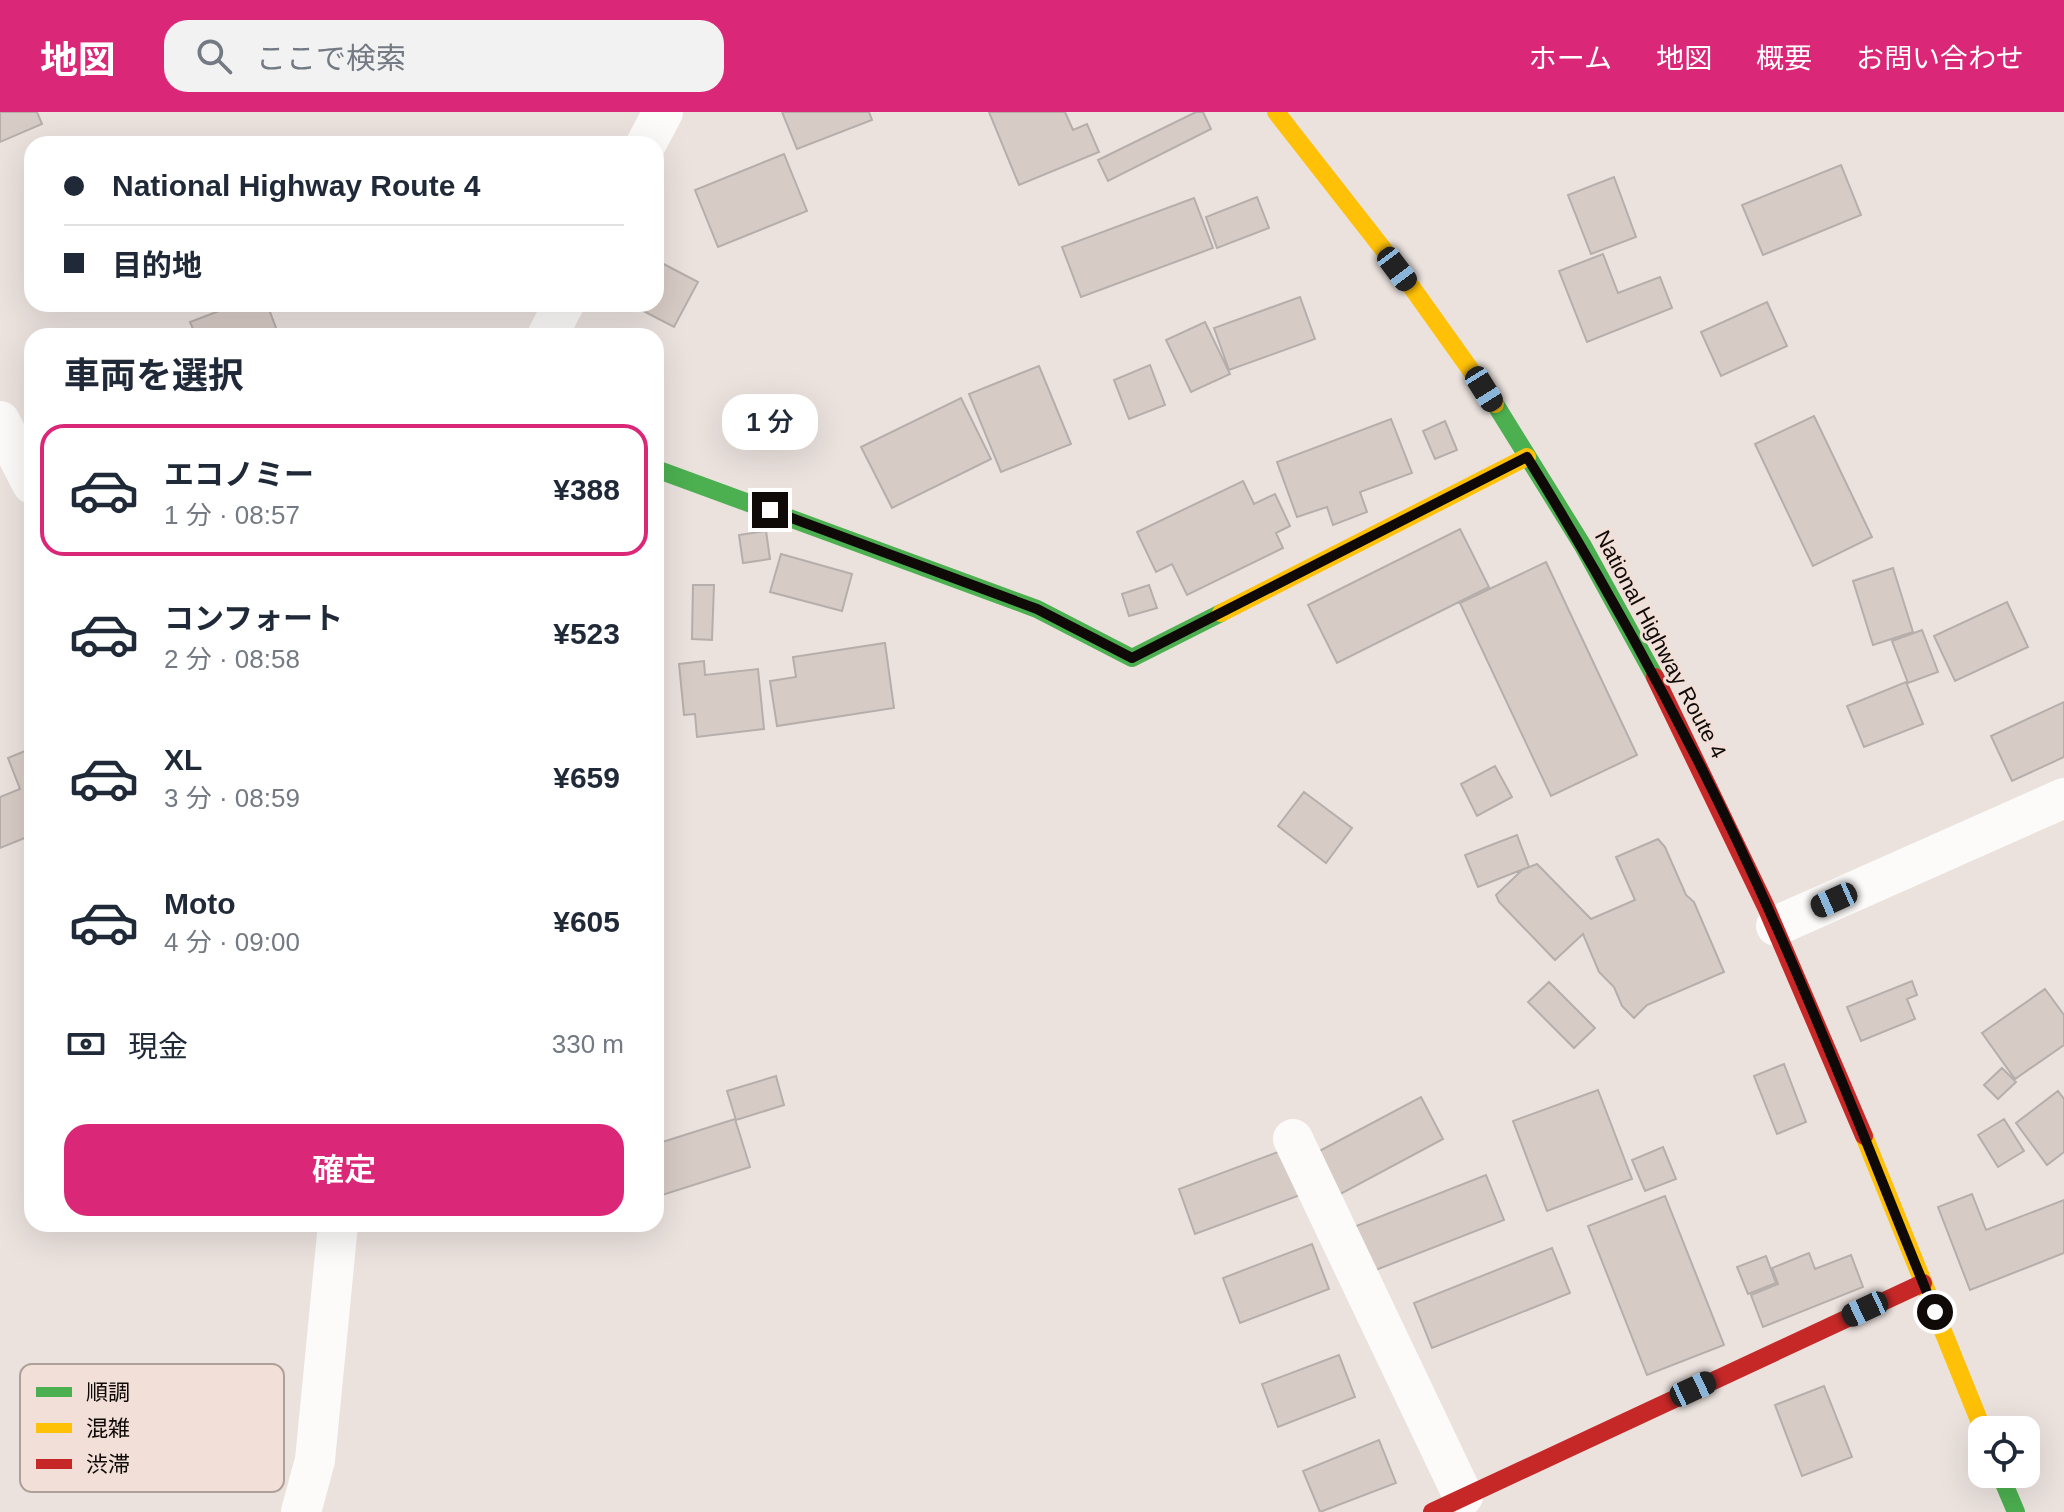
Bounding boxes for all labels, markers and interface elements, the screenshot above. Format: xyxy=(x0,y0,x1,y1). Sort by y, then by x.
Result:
search box xyxy=(164,20,724,92)
icon: search xyxy=(192,34,236,78)
text: 地図 xyxy=(40,39,116,81)
text: ここで検索 xyxy=(256,42,406,75)
text: ホーム xyxy=(1529,43,1612,74)
text: 地図 xyxy=(1656,43,1712,74)
text: 概要 xyxy=(1756,43,1812,74)
text: お問い合わせ xyxy=(1856,43,2024,74)
text: National Highway Route 4 xyxy=(112,169,480,202)
car xyxy=(1373,243,1421,295)
text: 目的地 xyxy=(112,249,202,282)
text: 車両を選択 xyxy=(64,355,244,396)
car xyxy=(1461,362,1507,416)
callout: 1 分 xyxy=(722,394,818,450)
text: 1 分 xyxy=(746,407,794,437)
icon: car xyxy=(68,454,140,526)
text: エコノミー xyxy=(164,458,314,491)
text: ¥388 xyxy=(553,473,620,506)
route end xyxy=(752,492,788,528)
text: 1 分 · 08:57 xyxy=(164,500,300,530)
street label: National Highway Route 4 xyxy=(1590,526,1731,762)
icon: car xyxy=(68,598,140,670)
text: コンフォート xyxy=(164,602,343,635)
text: ¥523 xyxy=(553,617,620,650)
text: 2 分 · 08:58 xyxy=(164,644,300,674)
icon: car xyxy=(68,742,140,814)
text: XL xyxy=(164,743,202,776)
text: ¥659 xyxy=(553,761,620,794)
text: 3 分 · 08:59 xyxy=(164,783,300,813)
car xyxy=(1807,879,1861,921)
icon: car xyxy=(68,886,140,958)
text: Moto xyxy=(164,887,236,920)
text: ¥605 xyxy=(553,905,620,938)
text: 4 分 · 09:00 xyxy=(164,927,300,957)
icon: cash xyxy=(64,1022,108,1066)
text: 330 m xyxy=(552,1029,624,1059)
text: 現金 xyxy=(128,1030,188,1063)
button: 確定 xyxy=(64,1124,624,1216)
car xyxy=(1838,1288,1892,1330)
route start xyxy=(1917,1294,1953,1330)
legend xyxy=(20,1364,284,1492)
car xyxy=(1666,1368,1720,1410)
text: 順調 xyxy=(86,1380,130,1405)
text: 混雑 xyxy=(86,1416,130,1441)
map controls xyxy=(1968,1416,2040,1488)
button: locate xyxy=(1968,1416,2040,1488)
text: 渋滞 xyxy=(86,1452,130,1477)

